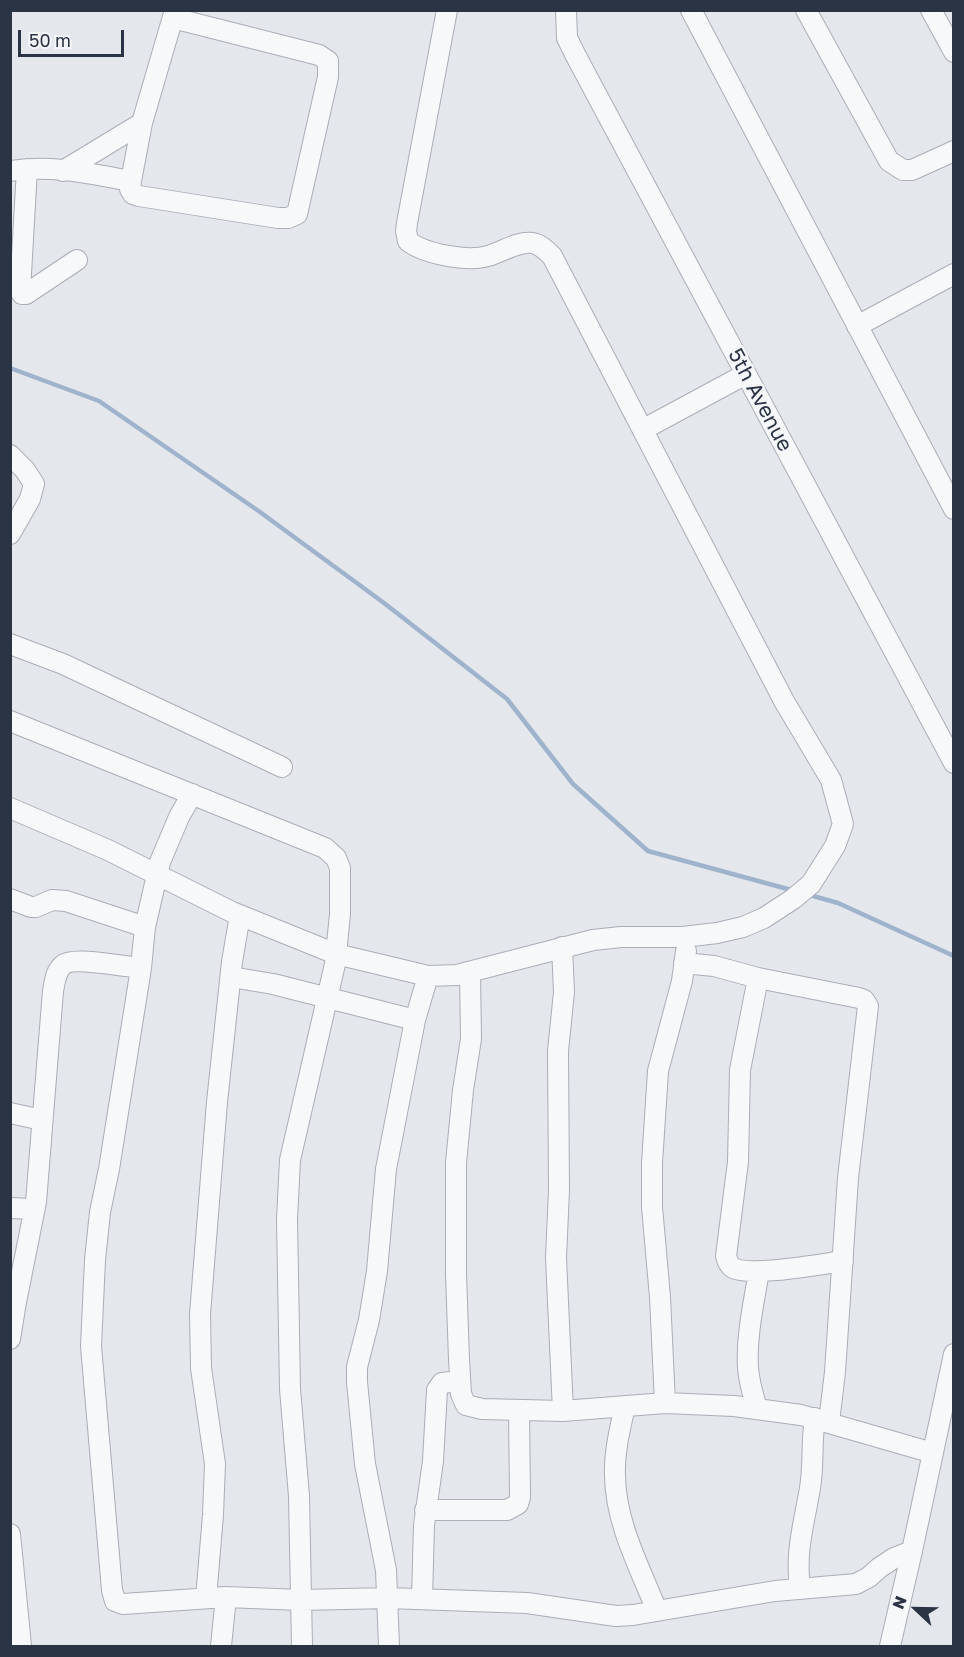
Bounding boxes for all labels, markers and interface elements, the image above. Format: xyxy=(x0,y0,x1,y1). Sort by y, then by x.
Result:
scale bar xyxy=(21,18,128,56)
text: 50 m xyxy=(29,29,71,51)
street label: 5th Avenue xyxy=(722,344,798,456)
north arrow xyxy=(886,1579,946,1639)
text: N xyxy=(888,1593,911,1612)

